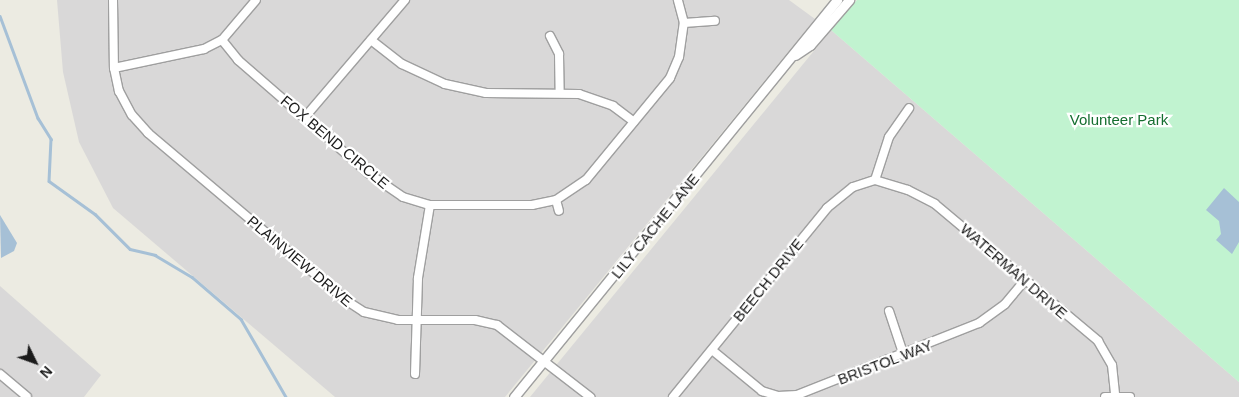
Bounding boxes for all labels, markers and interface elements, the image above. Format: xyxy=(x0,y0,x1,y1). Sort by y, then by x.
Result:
street label: FOX BEND CIRCLE xyxy=(277,91,393,193)
park label: Volunteer Park xyxy=(1070,111,1168,129)
street label: LILY CACHE LANE xyxy=(607,170,703,282)
street label: PLAINVIEW DRIVE xyxy=(244,212,356,310)
street label: WATERMAN DRIVE xyxy=(957,220,1071,322)
street label: BEECH DRIVE xyxy=(729,235,807,325)
street label: BRISTOL WAY xyxy=(835,336,935,388)
north arrow xyxy=(10,337,60,387)
text: N xyxy=(37,363,55,381)

